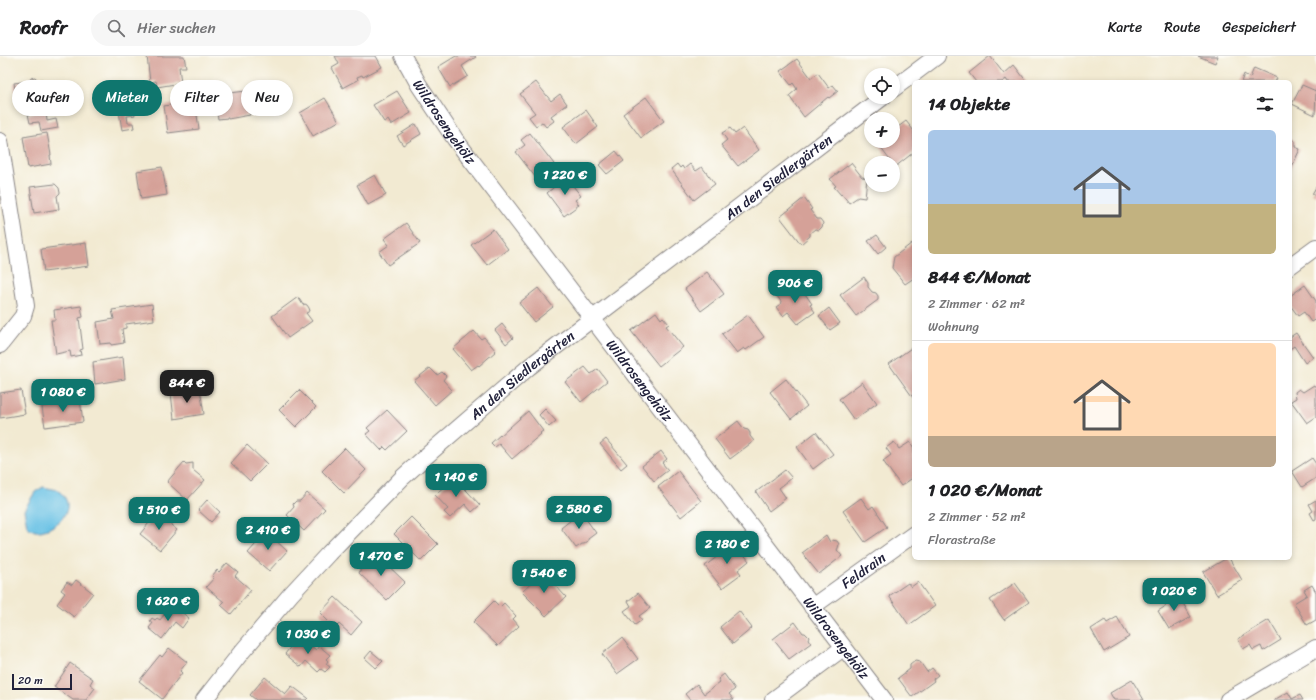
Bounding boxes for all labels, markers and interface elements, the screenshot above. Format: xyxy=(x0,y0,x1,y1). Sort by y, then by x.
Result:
search box xyxy=(91,10,371,46)
text: Roofr xyxy=(20,11,67,44)
text: Hier suchen xyxy=(137,15,216,41)
text: Karte xyxy=(1108,15,1142,40)
text: Route xyxy=(1164,15,1200,40)
text: Gespeichert xyxy=(1222,15,1296,40)
icon: search xyxy=(105,17,127,39)
map controls xyxy=(864,68,900,192)
button: locate xyxy=(864,68,900,104)
street label: Wildrosengehölz xyxy=(406,74,483,170)
chip: Kaufen xyxy=(12,80,84,116)
chip: Mieten xyxy=(92,80,162,116)
chip: Filter xyxy=(170,80,233,116)
chip: Neu xyxy=(241,80,293,116)
text: 14 Objekte xyxy=(928,89,1010,119)
icon: filters xyxy=(1254,93,1276,115)
button: + xyxy=(864,112,900,148)
street label: An den Siedlergärten xyxy=(718,127,838,227)
button: − xyxy=(864,156,900,192)
icon: home xyxy=(1066,156,1138,228)
pin: 1 220 € xyxy=(528,162,602,196)
text: 1 220 € xyxy=(543,163,587,186)
text: 844 €/Monat xyxy=(928,262,1031,292)
pin: 906 € xyxy=(767,270,823,304)
text: 906 € xyxy=(777,271,813,294)
text: 2 Zimmer · 62 m² xyxy=(928,292,1025,315)
text: Wohnung xyxy=(928,315,979,338)
street label: An den Siedlergärten xyxy=(463,324,580,427)
street label: Wildrosengehölz xyxy=(600,334,680,428)
icon: home xyxy=(1066,369,1138,441)
pin: 844 € xyxy=(159,370,215,404)
text: 844 € xyxy=(169,371,205,394)
pin: 1 080 € xyxy=(26,379,100,413)
text: 1 080 € xyxy=(40,380,86,403)
pin: 1 140 € xyxy=(419,464,493,498)
text: 1 140 € xyxy=(435,465,477,488)
text: 1 020 €/Monat xyxy=(928,475,1043,505)
pin: 2 580 € xyxy=(542,496,616,530)
pin: 1 510 € xyxy=(122,497,196,531)
text: 2 580 € xyxy=(556,497,602,520)
text: 1 510 € xyxy=(138,498,180,521)
text: 2 Zimmer · 52 m² xyxy=(928,505,1026,528)
pin: 2 410 € xyxy=(231,517,305,551)
text: 2 410 € xyxy=(246,518,290,541)
text: Florastraße xyxy=(928,528,996,551)
pin: 2 180 € xyxy=(690,531,764,565)
text: 2 180 € xyxy=(705,532,749,555)
pin: 1 470 € xyxy=(344,543,418,577)
text: 1 470 € xyxy=(359,544,403,567)
street label: Feldrain xyxy=(835,545,891,595)
pin: 1 540 € xyxy=(507,560,581,594)
text: 1 540 € xyxy=(521,561,567,584)
pin: 1 020 € xyxy=(1137,578,1211,612)
text: 1 020 € xyxy=(1152,579,1196,602)
pin: 1 620 € xyxy=(131,588,205,622)
text: 1 620 € xyxy=(146,589,190,612)
street label: Wildrosengehölz xyxy=(796,591,877,685)
pin: 1 030 € xyxy=(271,621,345,655)
text: 1 030 € xyxy=(286,622,330,645)
text: 20 m xyxy=(18,671,43,690)
scale bar xyxy=(12,672,72,691)

